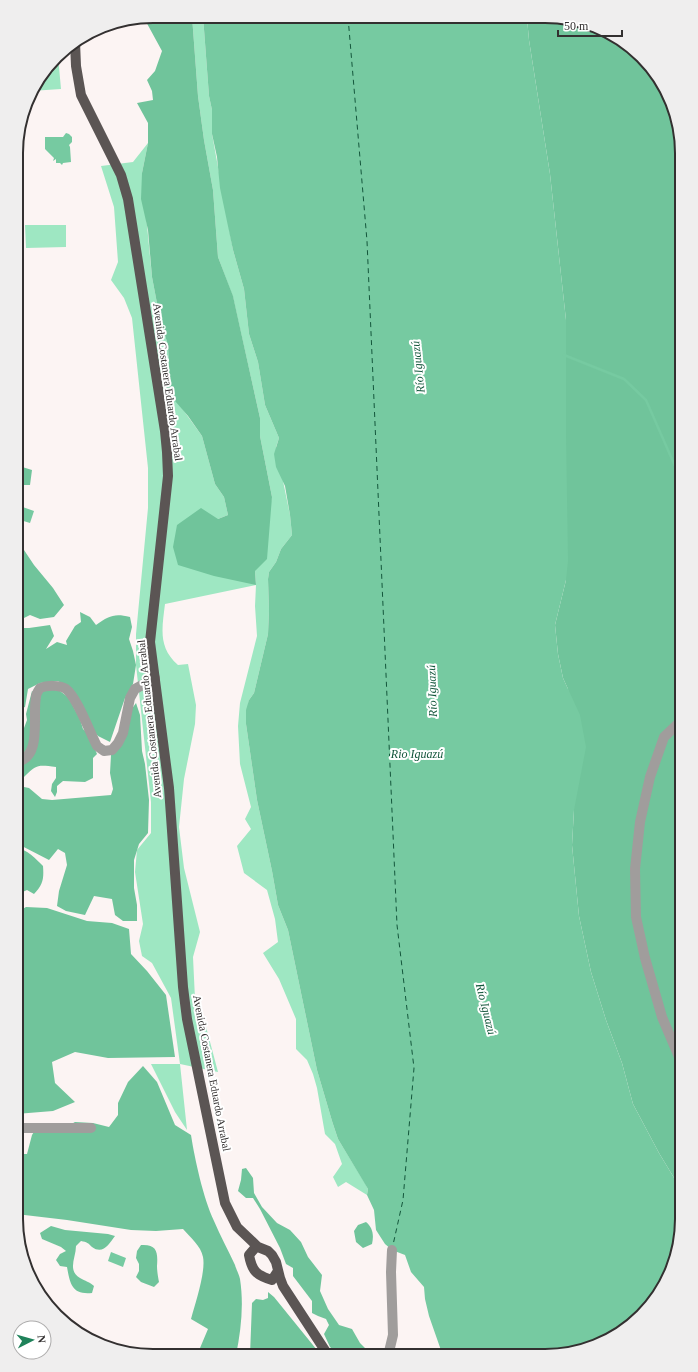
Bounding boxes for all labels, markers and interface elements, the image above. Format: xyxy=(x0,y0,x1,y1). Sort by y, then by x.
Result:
scale bar xyxy=(558,12,622,38)
text: 50 m xyxy=(564,19,589,33)
street label: Avenida Costanera Eduardo Arrabal xyxy=(151,302,185,462)
water label: Río Iguazú xyxy=(408,340,428,395)
street label: Avenida Costanera Eduardo Arrabal xyxy=(135,639,163,799)
water label: Río Iguazú xyxy=(424,665,440,718)
water label: Rio Iguazú xyxy=(390,747,443,761)
water label: Río Iguazú xyxy=(473,981,499,1036)
street label: Avenida Costanera Eduardo Arrabal xyxy=(191,994,233,1152)
north arrow xyxy=(12,1320,52,1360)
text: N xyxy=(36,1334,48,1344)

